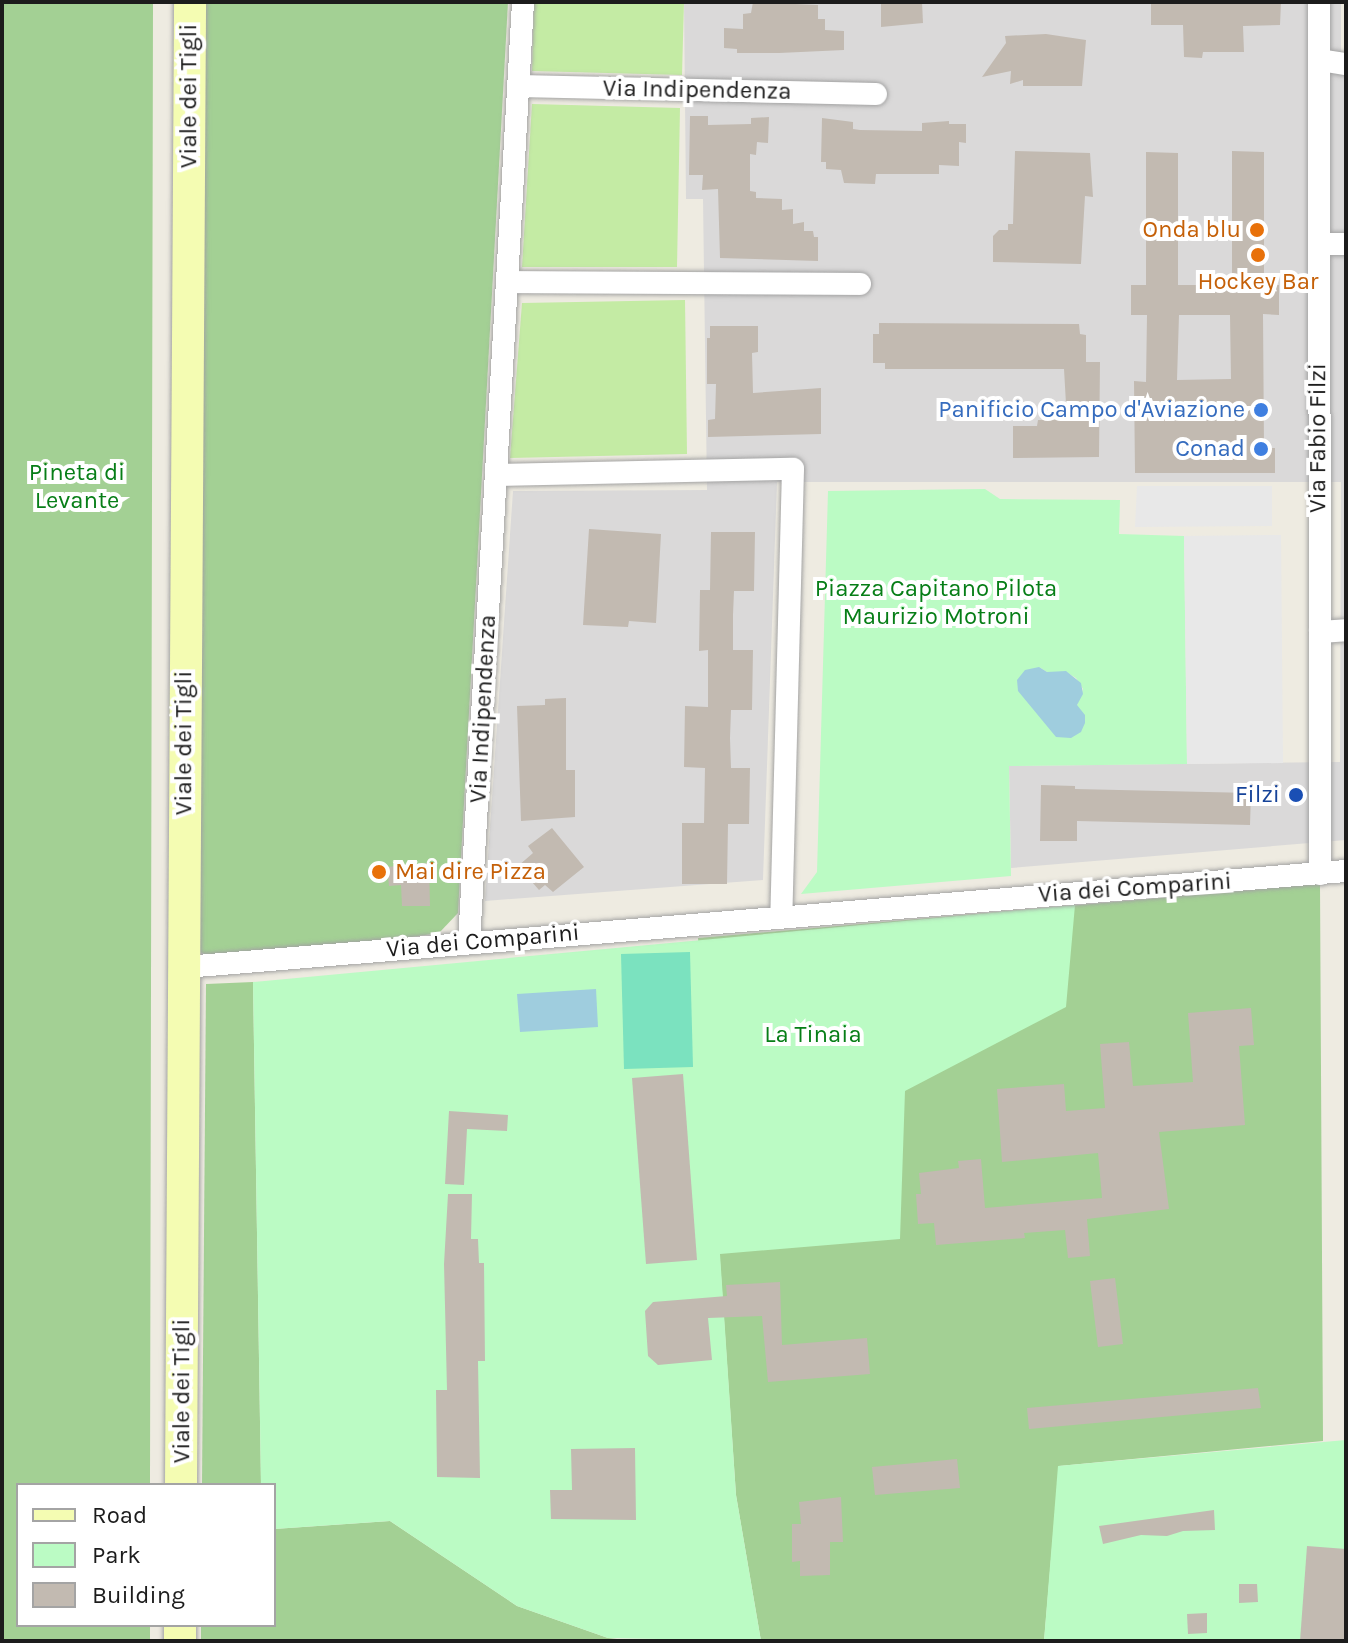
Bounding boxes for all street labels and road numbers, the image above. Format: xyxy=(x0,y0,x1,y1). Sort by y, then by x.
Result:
street label: Viale dei Tigli xyxy=(175,24,203,168)
street label: Via Indipendenza xyxy=(602,74,792,106)
street label: Via Fabio Filzi xyxy=(1304,363,1332,513)
street label: Via Indipendenza xyxy=(464,614,502,804)
street label: Viale dei Tigli xyxy=(170,671,198,815)
street label: Via dei Comparini xyxy=(1037,867,1233,909)
street label: Via dei Comparini xyxy=(385,918,581,964)
street label: Viale dei Tigli xyxy=(168,1319,196,1463)

